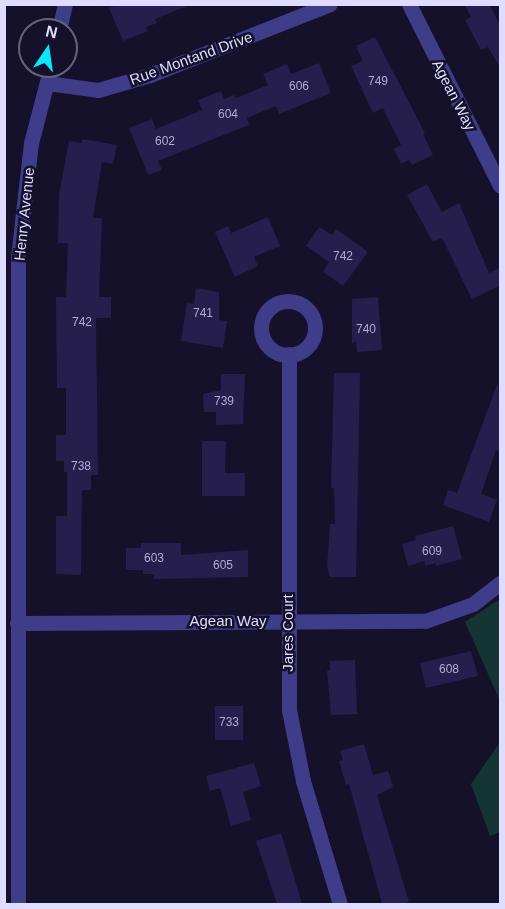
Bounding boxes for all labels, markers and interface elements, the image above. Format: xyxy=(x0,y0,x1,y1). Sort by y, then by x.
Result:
north arrow xyxy=(18,18,78,78)
text: N xyxy=(44,22,59,42)
street label: Rue Montand Drive xyxy=(127,27,255,89)
street label: Agean Way xyxy=(429,57,479,133)
house number: 749 xyxy=(368,75,388,89)
house number: 606 xyxy=(289,80,309,94)
house number: 604 xyxy=(218,108,238,122)
house number: 602 xyxy=(155,135,175,149)
street label: Henry Avenue xyxy=(10,166,38,262)
house number: 742 xyxy=(333,250,353,264)
house number: 741 xyxy=(193,307,213,321)
house number: 742 xyxy=(72,316,92,330)
house number: 740 xyxy=(356,323,376,337)
house number: 739 xyxy=(214,395,234,409)
house number: 738 xyxy=(71,460,91,474)
house number: 609 xyxy=(422,545,442,559)
house number: 603 xyxy=(144,552,164,566)
house number: 605 xyxy=(213,559,233,573)
street label: Jares Court xyxy=(279,594,297,672)
street label: Agean Way xyxy=(190,612,266,630)
house number: 608 xyxy=(439,663,459,677)
house number: 733 xyxy=(219,716,239,730)

